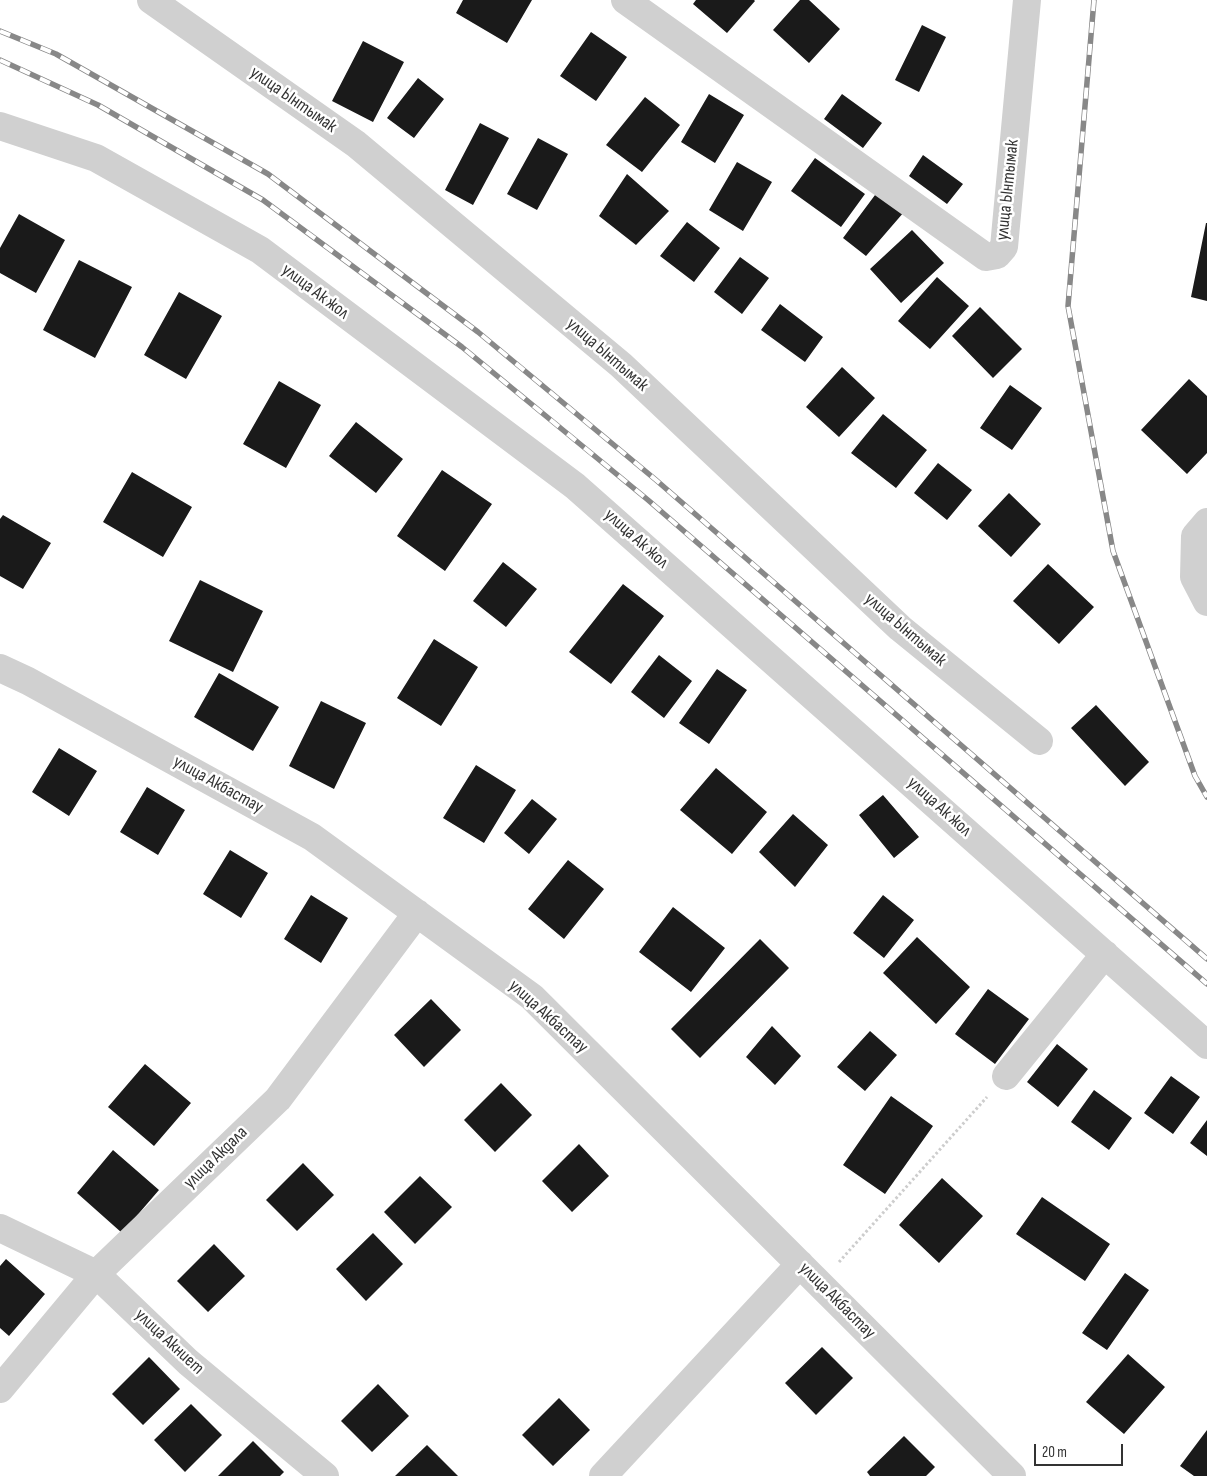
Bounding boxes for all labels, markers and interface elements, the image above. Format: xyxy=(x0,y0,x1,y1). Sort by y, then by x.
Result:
street label: улица Ынтымак xyxy=(245,62,341,138)
street label: улица Ынтымак xyxy=(992,138,1024,242)
street label: улица Ак жол xyxy=(277,260,353,324)
street label: улица Ынтымак xyxy=(562,314,652,396)
street label: улица Ак жол xyxy=(599,505,673,573)
street label: улица Ынтымак xyxy=(860,589,950,671)
street label: улица Акбастау xyxy=(169,751,267,819)
street label: улица Ак жол xyxy=(902,773,976,841)
street label: улица Акбастау xyxy=(504,976,592,1058)
street label: улица Акдала xyxy=(180,1122,252,1194)
street label: улица Акбастау xyxy=(794,1258,880,1344)
street label: улица Акниет xyxy=(130,1305,208,1379)
scale bar xyxy=(1037,1434,1126,1466)
text: 20 m xyxy=(1042,1443,1067,1462)

